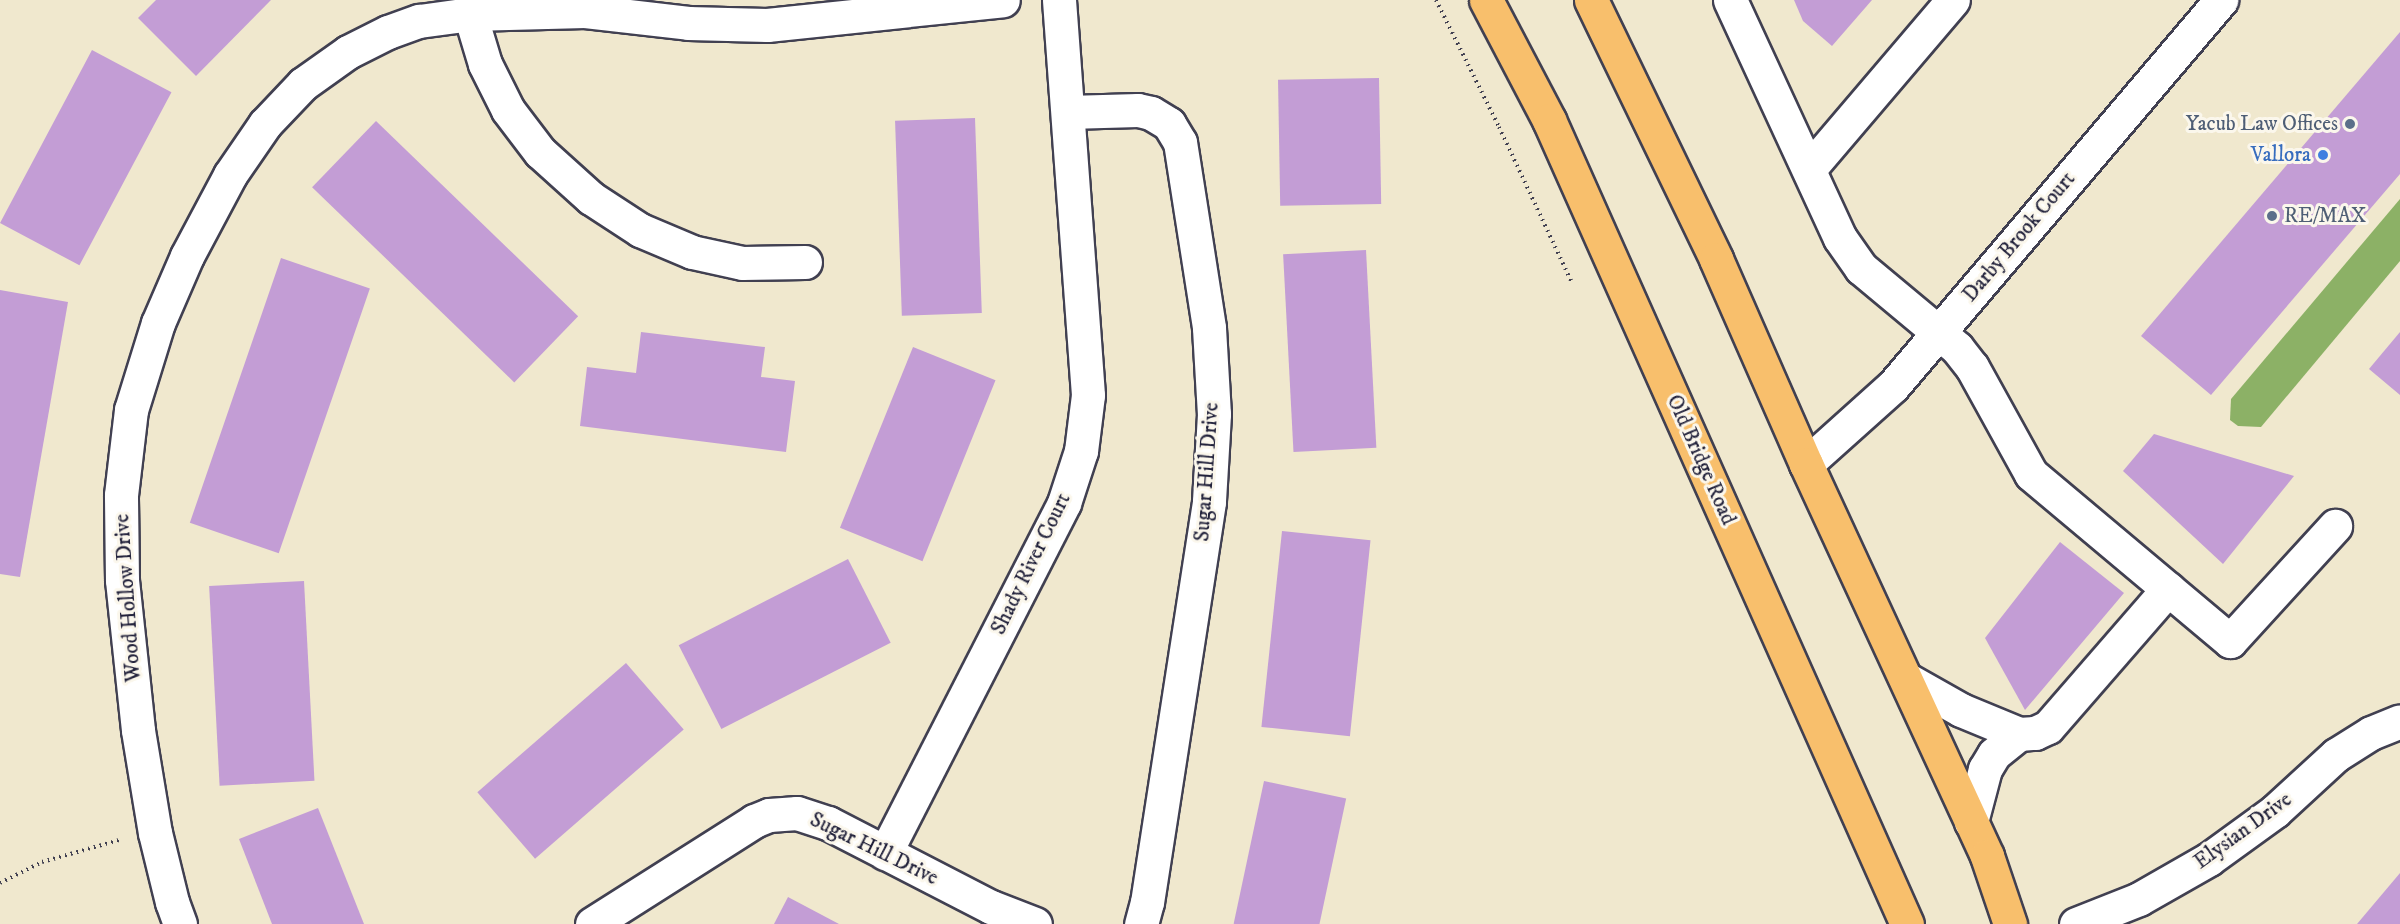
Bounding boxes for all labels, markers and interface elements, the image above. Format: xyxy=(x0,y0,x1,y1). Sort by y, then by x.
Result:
place label: Yacub Law Offices xyxy=(2186,111,2338,137)
marker: Yacub Law Offices xyxy=(2343,117,2357,131)
place label: Vallora xyxy=(2251,142,2311,168)
marker: Vallora xyxy=(2316,148,2330,162)
street label: Darby Brook Court xyxy=(1957,167,2081,307)
place label: RE/MAX xyxy=(2284,203,2366,229)
marker: RE/MAX xyxy=(2265,209,2279,223)
street label: Old Bridge Road xyxy=(1661,391,1741,529)
street label: Sugar Hill Drive xyxy=(1190,402,1224,542)
street label: Shady River Court xyxy=(986,489,1076,639)
street label: Wood Hollow Drive xyxy=(110,513,146,683)
street label: Elysian Drive xyxy=(2189,787,2297,875)
street label: Sugar Hill Drive xyxy=(806,807,942,891)

